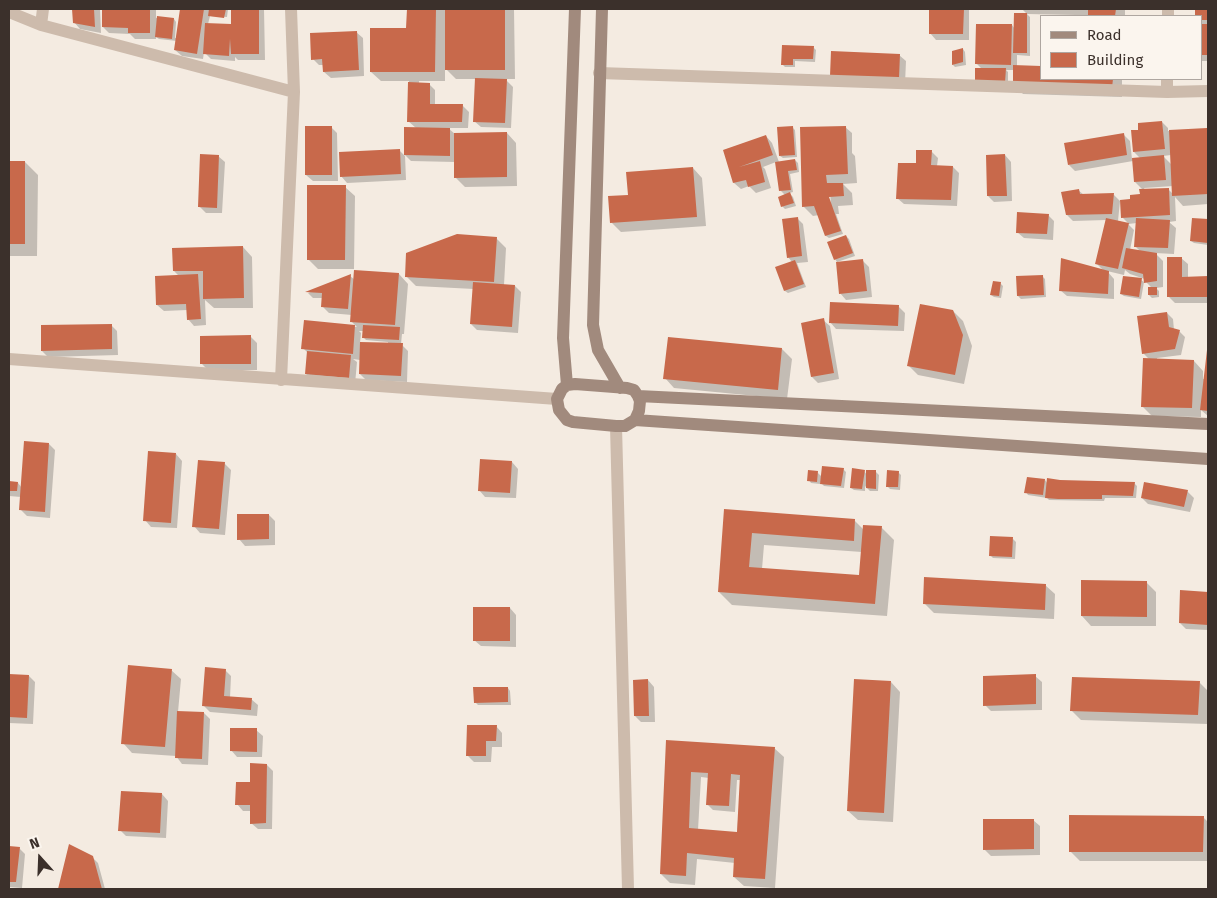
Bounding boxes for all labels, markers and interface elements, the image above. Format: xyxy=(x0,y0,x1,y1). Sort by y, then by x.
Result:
legend xyxy=(1040,15,1202,80)
text: Road xyxy=(1087,26,1122,44)
text: Building xyxy=(1087,51,1143,69)
north arrow xyxy=(15,833,65,883)
text: N xyxy=(27,834,42,853)

